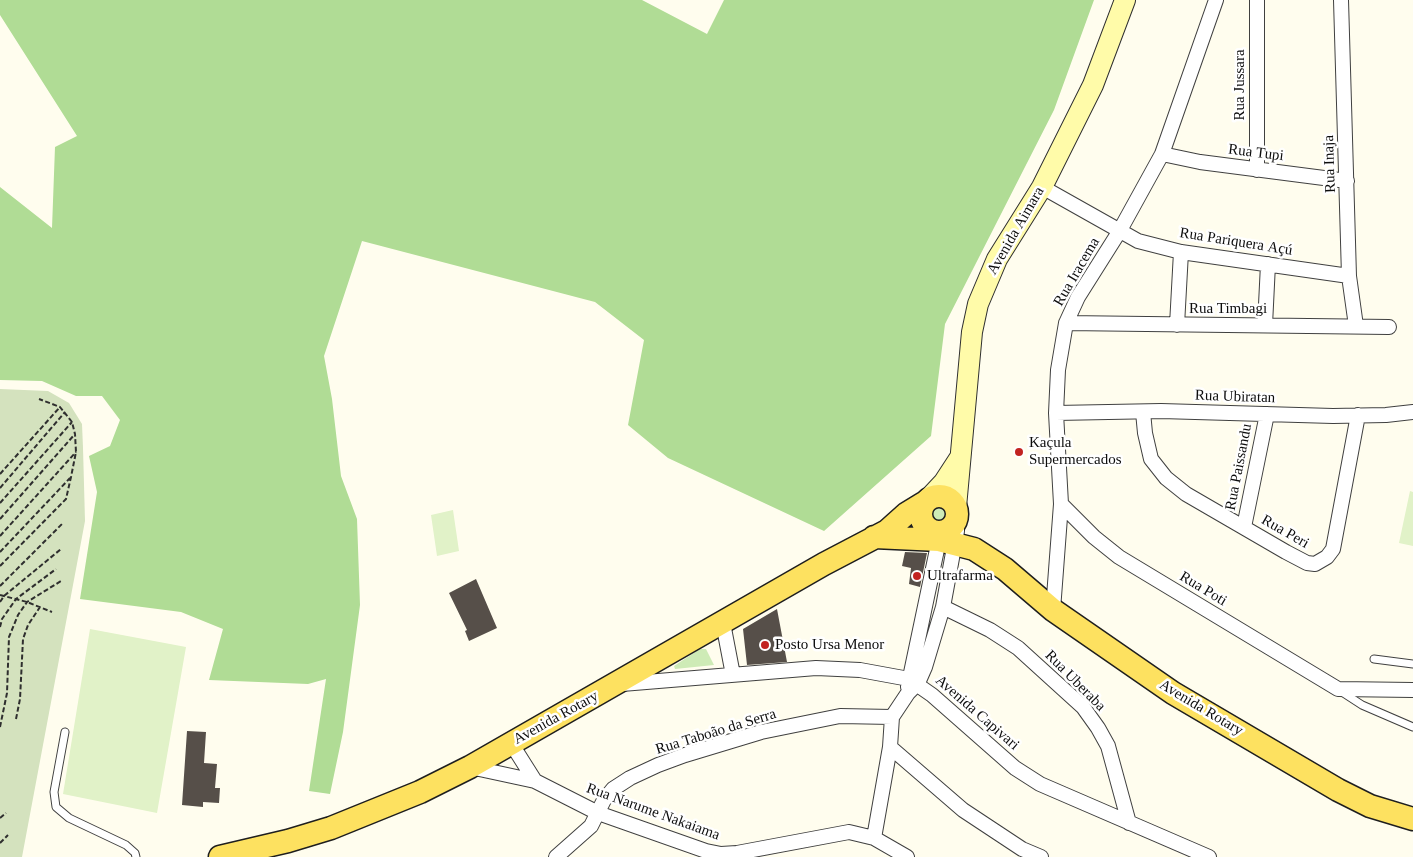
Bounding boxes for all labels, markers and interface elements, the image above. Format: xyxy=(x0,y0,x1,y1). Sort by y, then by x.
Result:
street label: Rua Jussara xyxy=(1231,49,1249,121)
street label: Rua Inaja xyxy=(1320,135,1340,193)
street label: Rua Tupi xyxy=(1227,141,1285,165)
street label: Avenida Aimara xyxy=(984,184,1048,278)
street label: Rua Pariquera Açú xyxy=(1178,224,1294,260)
street label: Rua Iracema xyxy=(1050,235,1104,309)
street label: Rua Timbagi xyxy=(1189,300,1267,318)
street label: Rua Ubiratan xyxy=(1195,387,1275,407)
street label: Rua Paissandu xyxy=(1222,422,1256,512)
place label: Kaçula Supermercados xyxy=(1029,434,1121,469)
marker: Kaçula Supermercados xyxy=(1013,446,1025,458)
street label: Rua Peri xyxy=(1258,511,1312,553)
place label: Ultrafarma xyxy=(927,567,993,585)
street label: Rua Poti xyxy=(1176,568,1230,610)
marker: Ultrafarma xyxy=(911,570,923,582)
place label: Posto Ursa Menor xyxy=(775,636,884,654)
marker: Posto Ursa Menor xyxy=(759,639,771,651)
street label: Rua Uberaba xyxy=(1041,647,1109,715)
street label: Avenida Capivari xyxy=(931,672,1023,754)
street label: Avenida Rotary xyxy=(1156,676,1246,740)
street label: Avenida Rotary xyxy=(510,687,602,749)
street label: Rua Taboão da Serra xyxy=(654,705,778,759)
street label: Rua Narume Nakaiama xyxy=(584,779,722,845)

